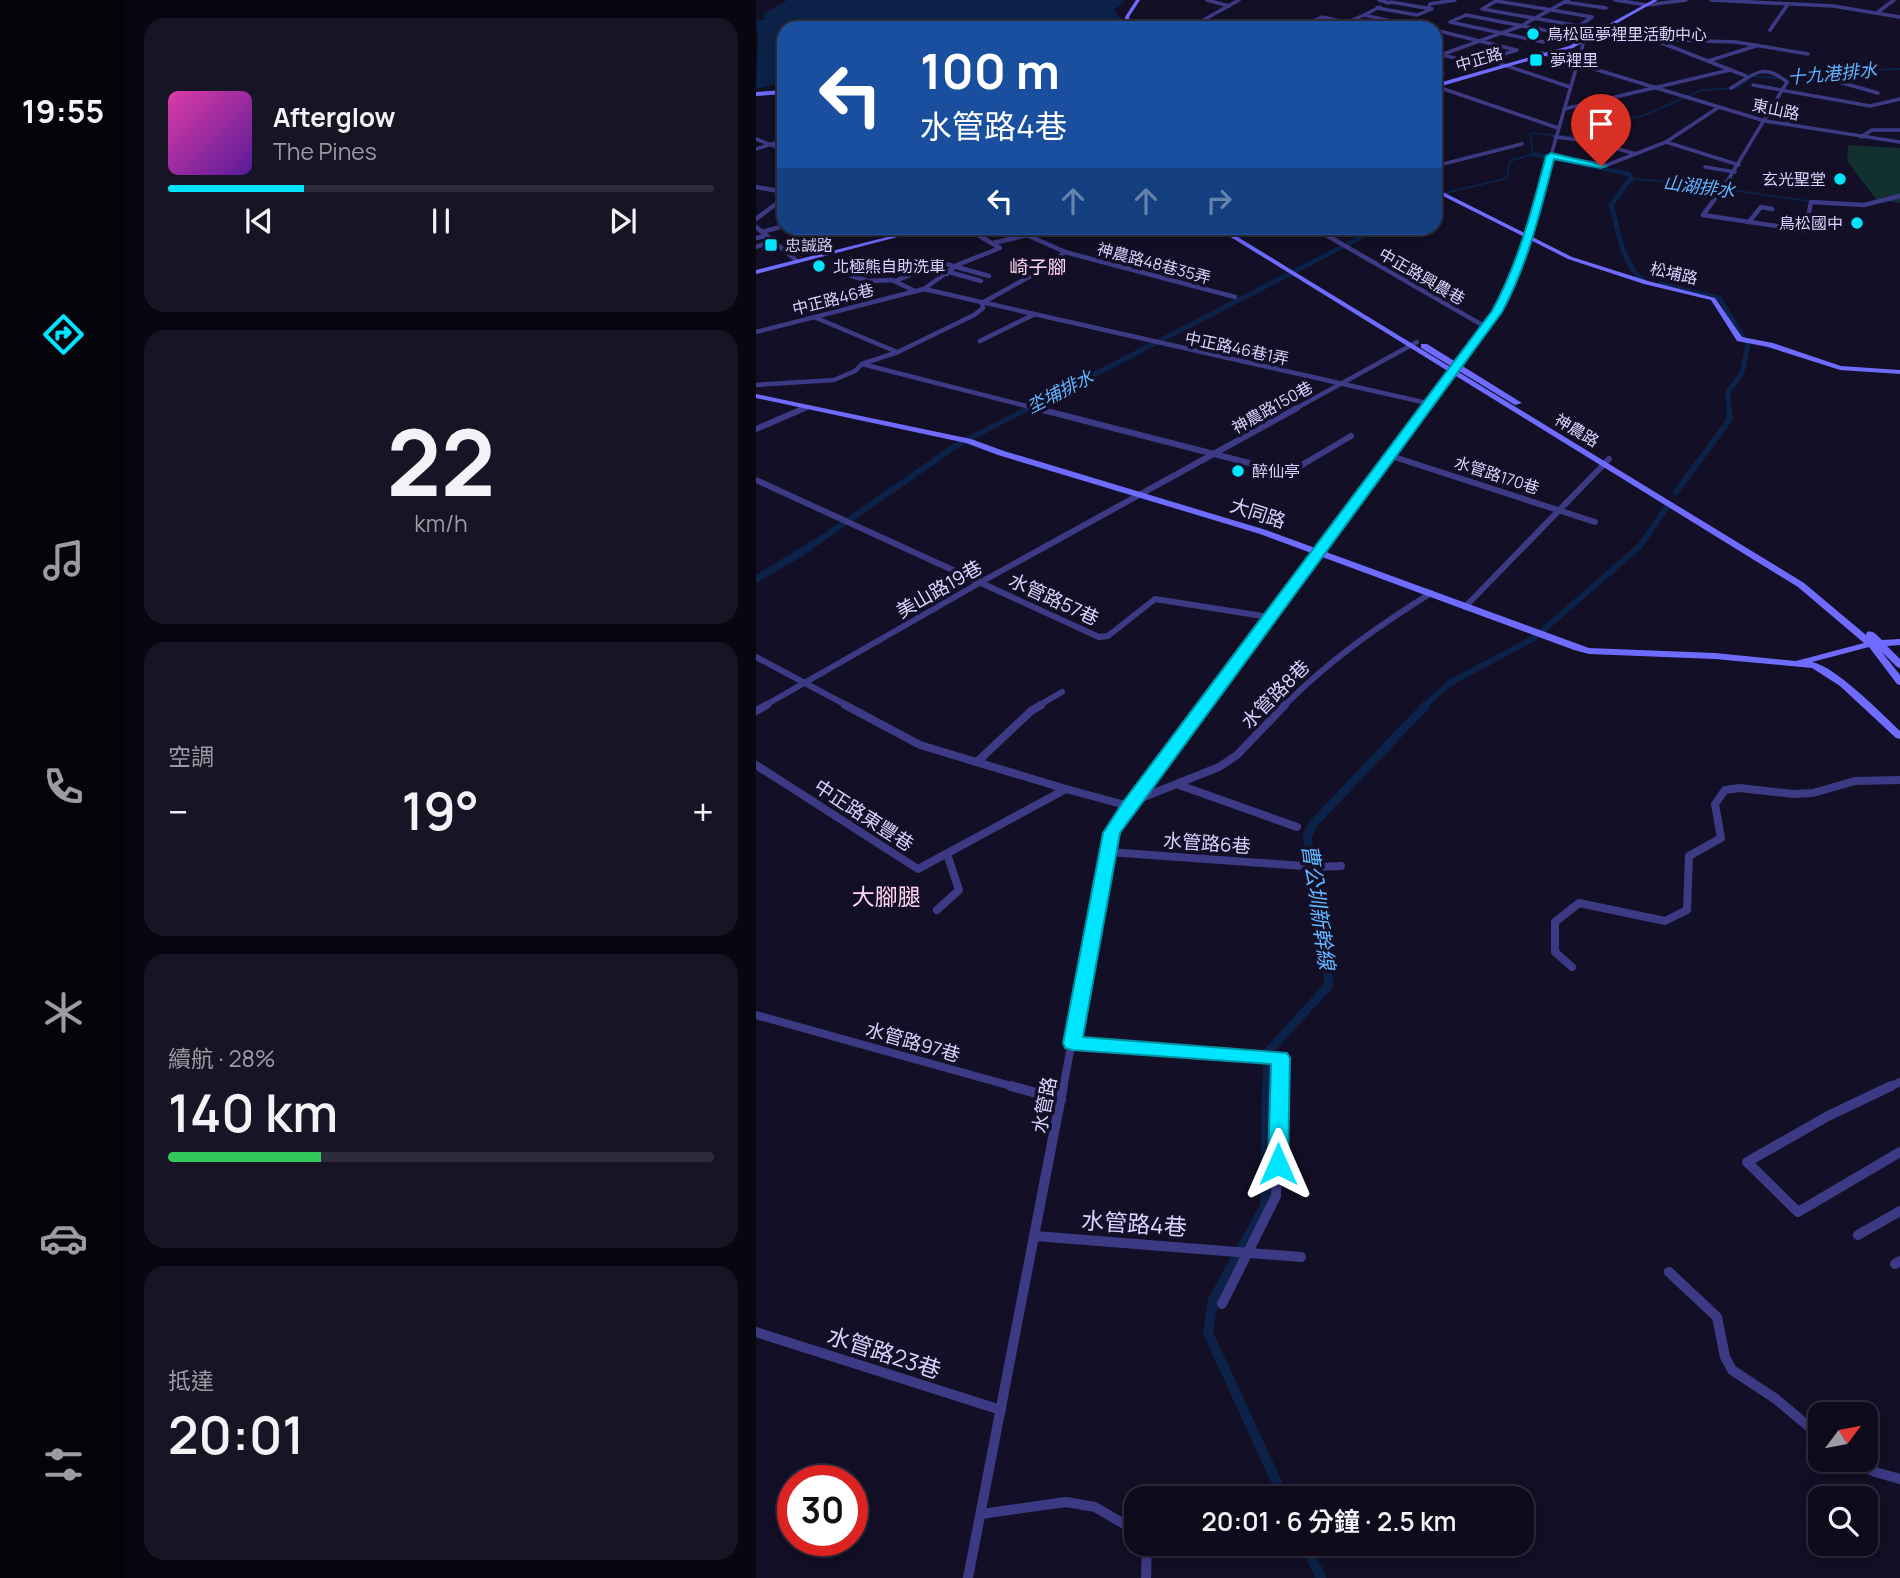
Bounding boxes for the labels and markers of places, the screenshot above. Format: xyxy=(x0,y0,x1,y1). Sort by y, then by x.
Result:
place label: 鳥松區夢裡里活動中心 xyxy=(1547,23,1707,45)
marker: 鳥松區夢裡里活動中心 xyxy=(1525,26,1541,42)
place label: 夢裡里 xyxy=(1550,49,1598,71)
marker: 夢裡里 xyxy=(1528,52,1544,68)
pin xyxy=(1571,94,1631,166)
place label: 玄光聖堂 xyxy=(1762,168,1826,190)
marker: 玄光聖堂 xyxy=(1832,171,1848,187)
place label: 鳥松國中 xyxy=(1779,212,1843,234)
marker: 鳥松國中 xyxy=(1849,215,1865,231)
place label: 忠誠路 xyxy=(785,234,833,256)
marker: 忠誠路 xyxy=(763,237,779,253)
place label: 北極熊自助洗車 xyxy=(833,255,945,277)
marker: 北極熊自助洗車 xyxy=(811,258,827,274)
place label: 醉仙亭 xyxy=(1252,460,1300,482)
marker: 醉仙亭 xyxy=(1230,463,1246,479)

